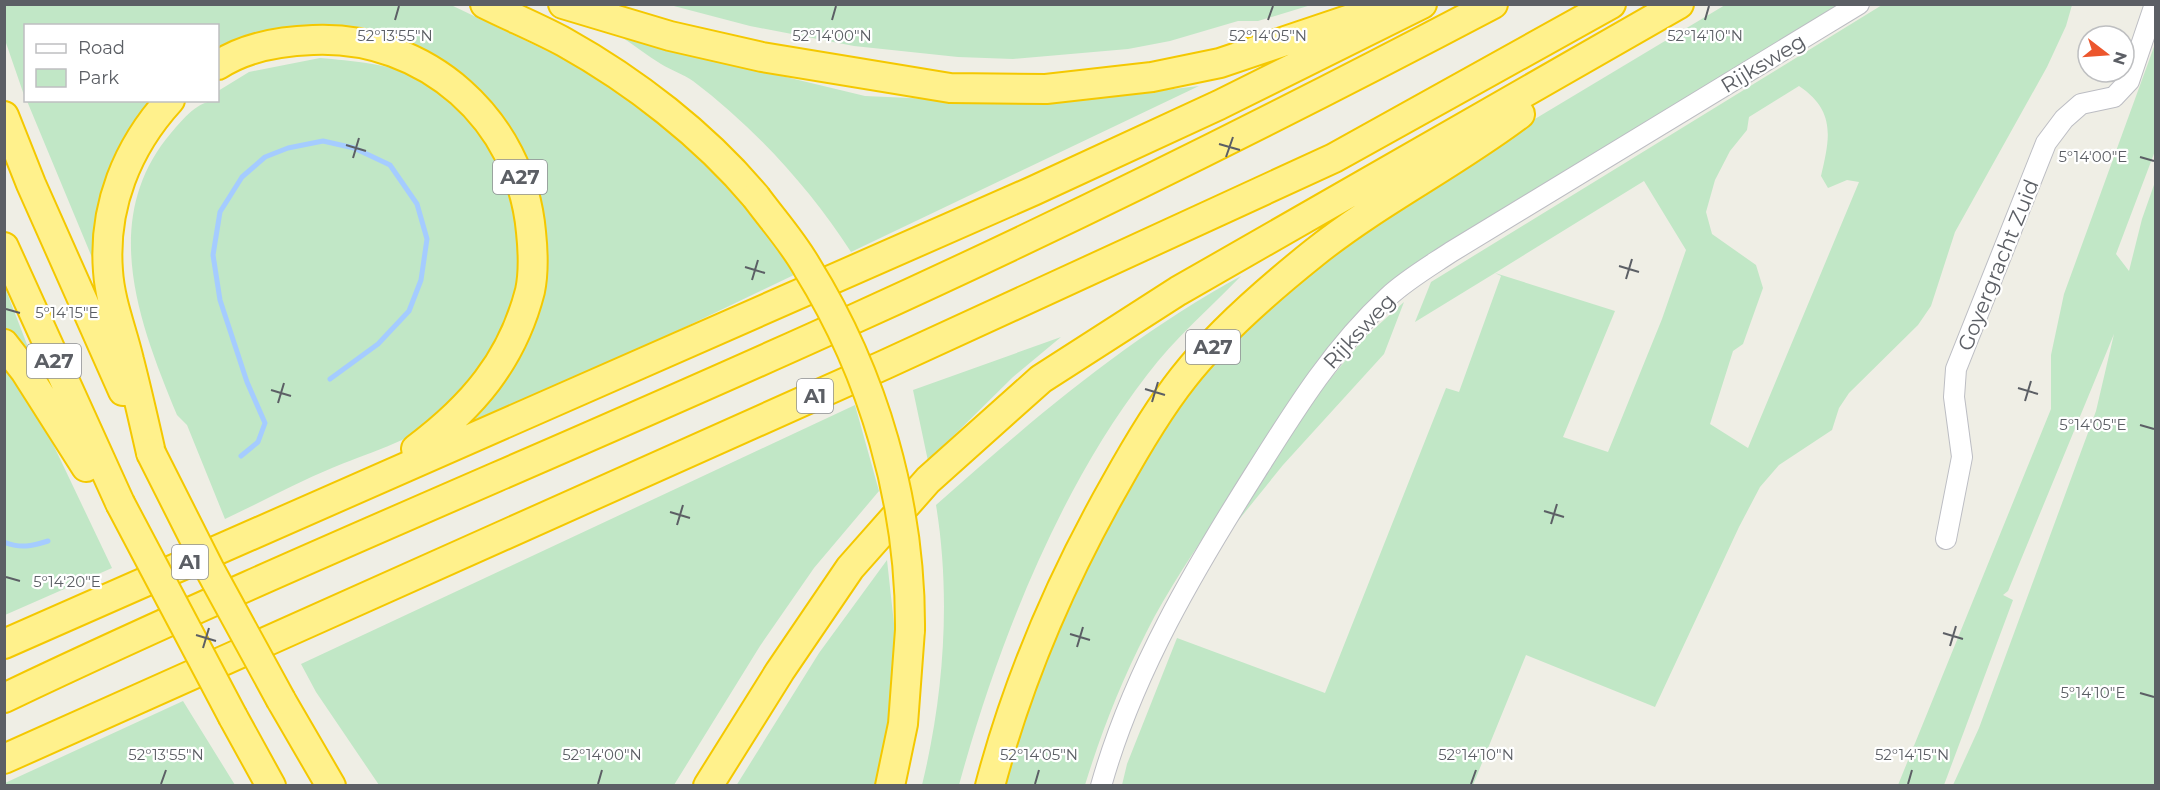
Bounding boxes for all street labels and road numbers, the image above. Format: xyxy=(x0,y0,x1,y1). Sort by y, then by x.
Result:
street label: Rijksweg xyxy=(1716,28,1810,98)
road number: A27 xyxy=(493,160,547,194)
street label: Goyergracht Zuid xyxy=(1952,176,2044,354)
street label: Rijksweg xyxy=(1318,288,1400,374)
road number: A27 xyxy=(1186,330,1240,364)
road number: A27 xyxy=(27,344,81,378)
road number: A1 xyxy=(797,379,833,413)
road number: A1 xyxy=(172,545,208,579)

